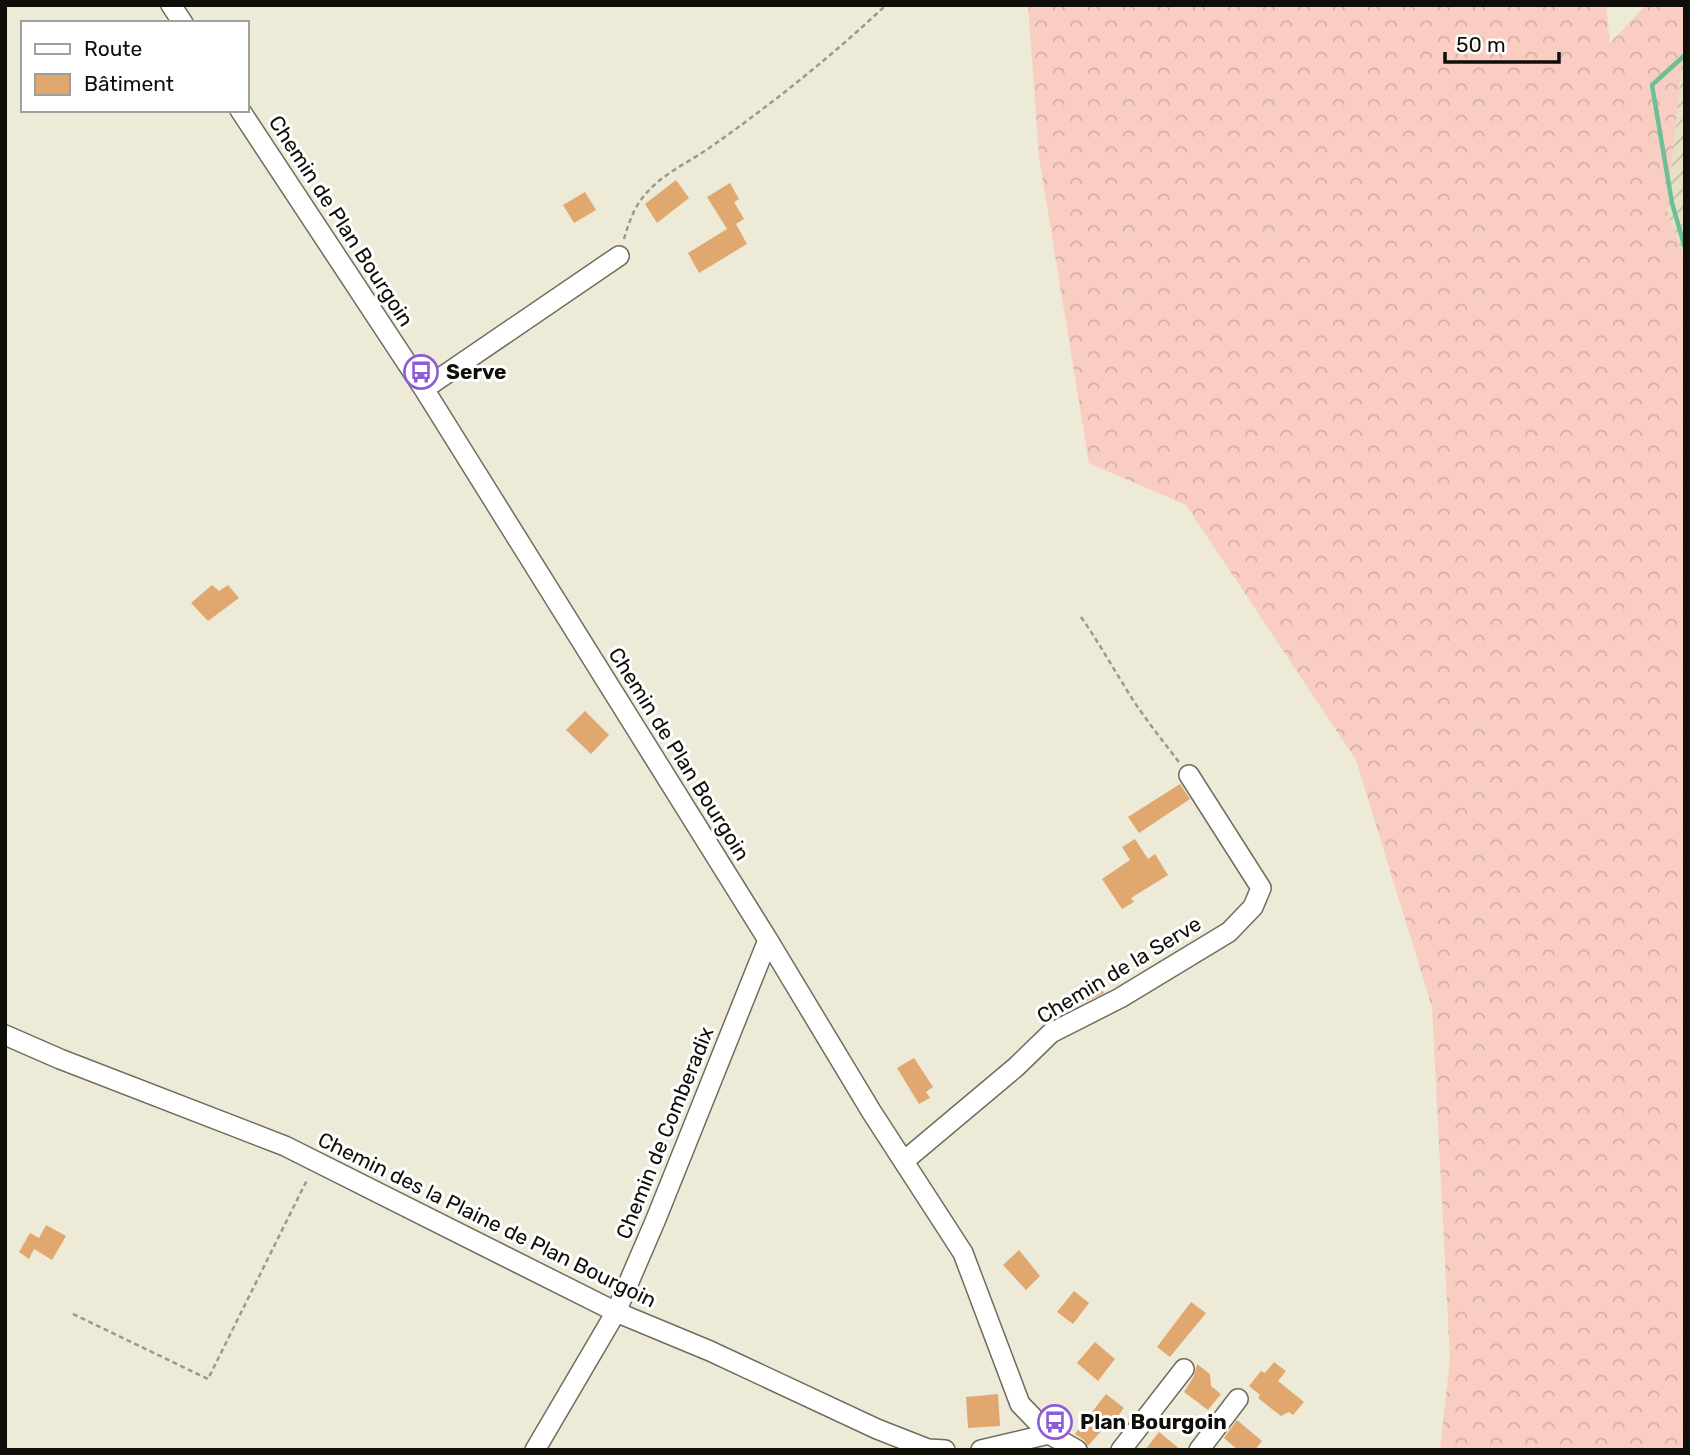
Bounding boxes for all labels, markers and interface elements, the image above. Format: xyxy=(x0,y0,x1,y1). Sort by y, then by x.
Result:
legend xyxy=(21,21,248,112)
scale bar xyxy=(1445,21,1559,65)
text: 50 m xyxy=(1456,32,1506,57)
text: Route xyxy=(84,36,142,61)
text: Bâtiment xyxy=(84,71,174,96)
street label: Chemin de Plan Bourgoin xyxy=(264,111,419,331)
bus stop icon: Serve xyxy=(402,353,440,391)
place label: Serve xyxy=(446,359,506,384)
street label: Chemin de Plan Bourgoin xyxy=(604,643,755,865)
street label: Chemin de la Serve xyxy=(1032,911,1205,1028)
street label: Chemin de Comberadix xyxy=(610,1023,719,1243)
street label: Chemin des la Plaine de Plan Bourgoin xyxy=(314,1126,660,1313)
bus stop icon: Plan Bourgoin xyxy=(1036,1403,1074,1441)
place label: Plan Bourgoin xyxy=(1080,1409,1227,1434)

